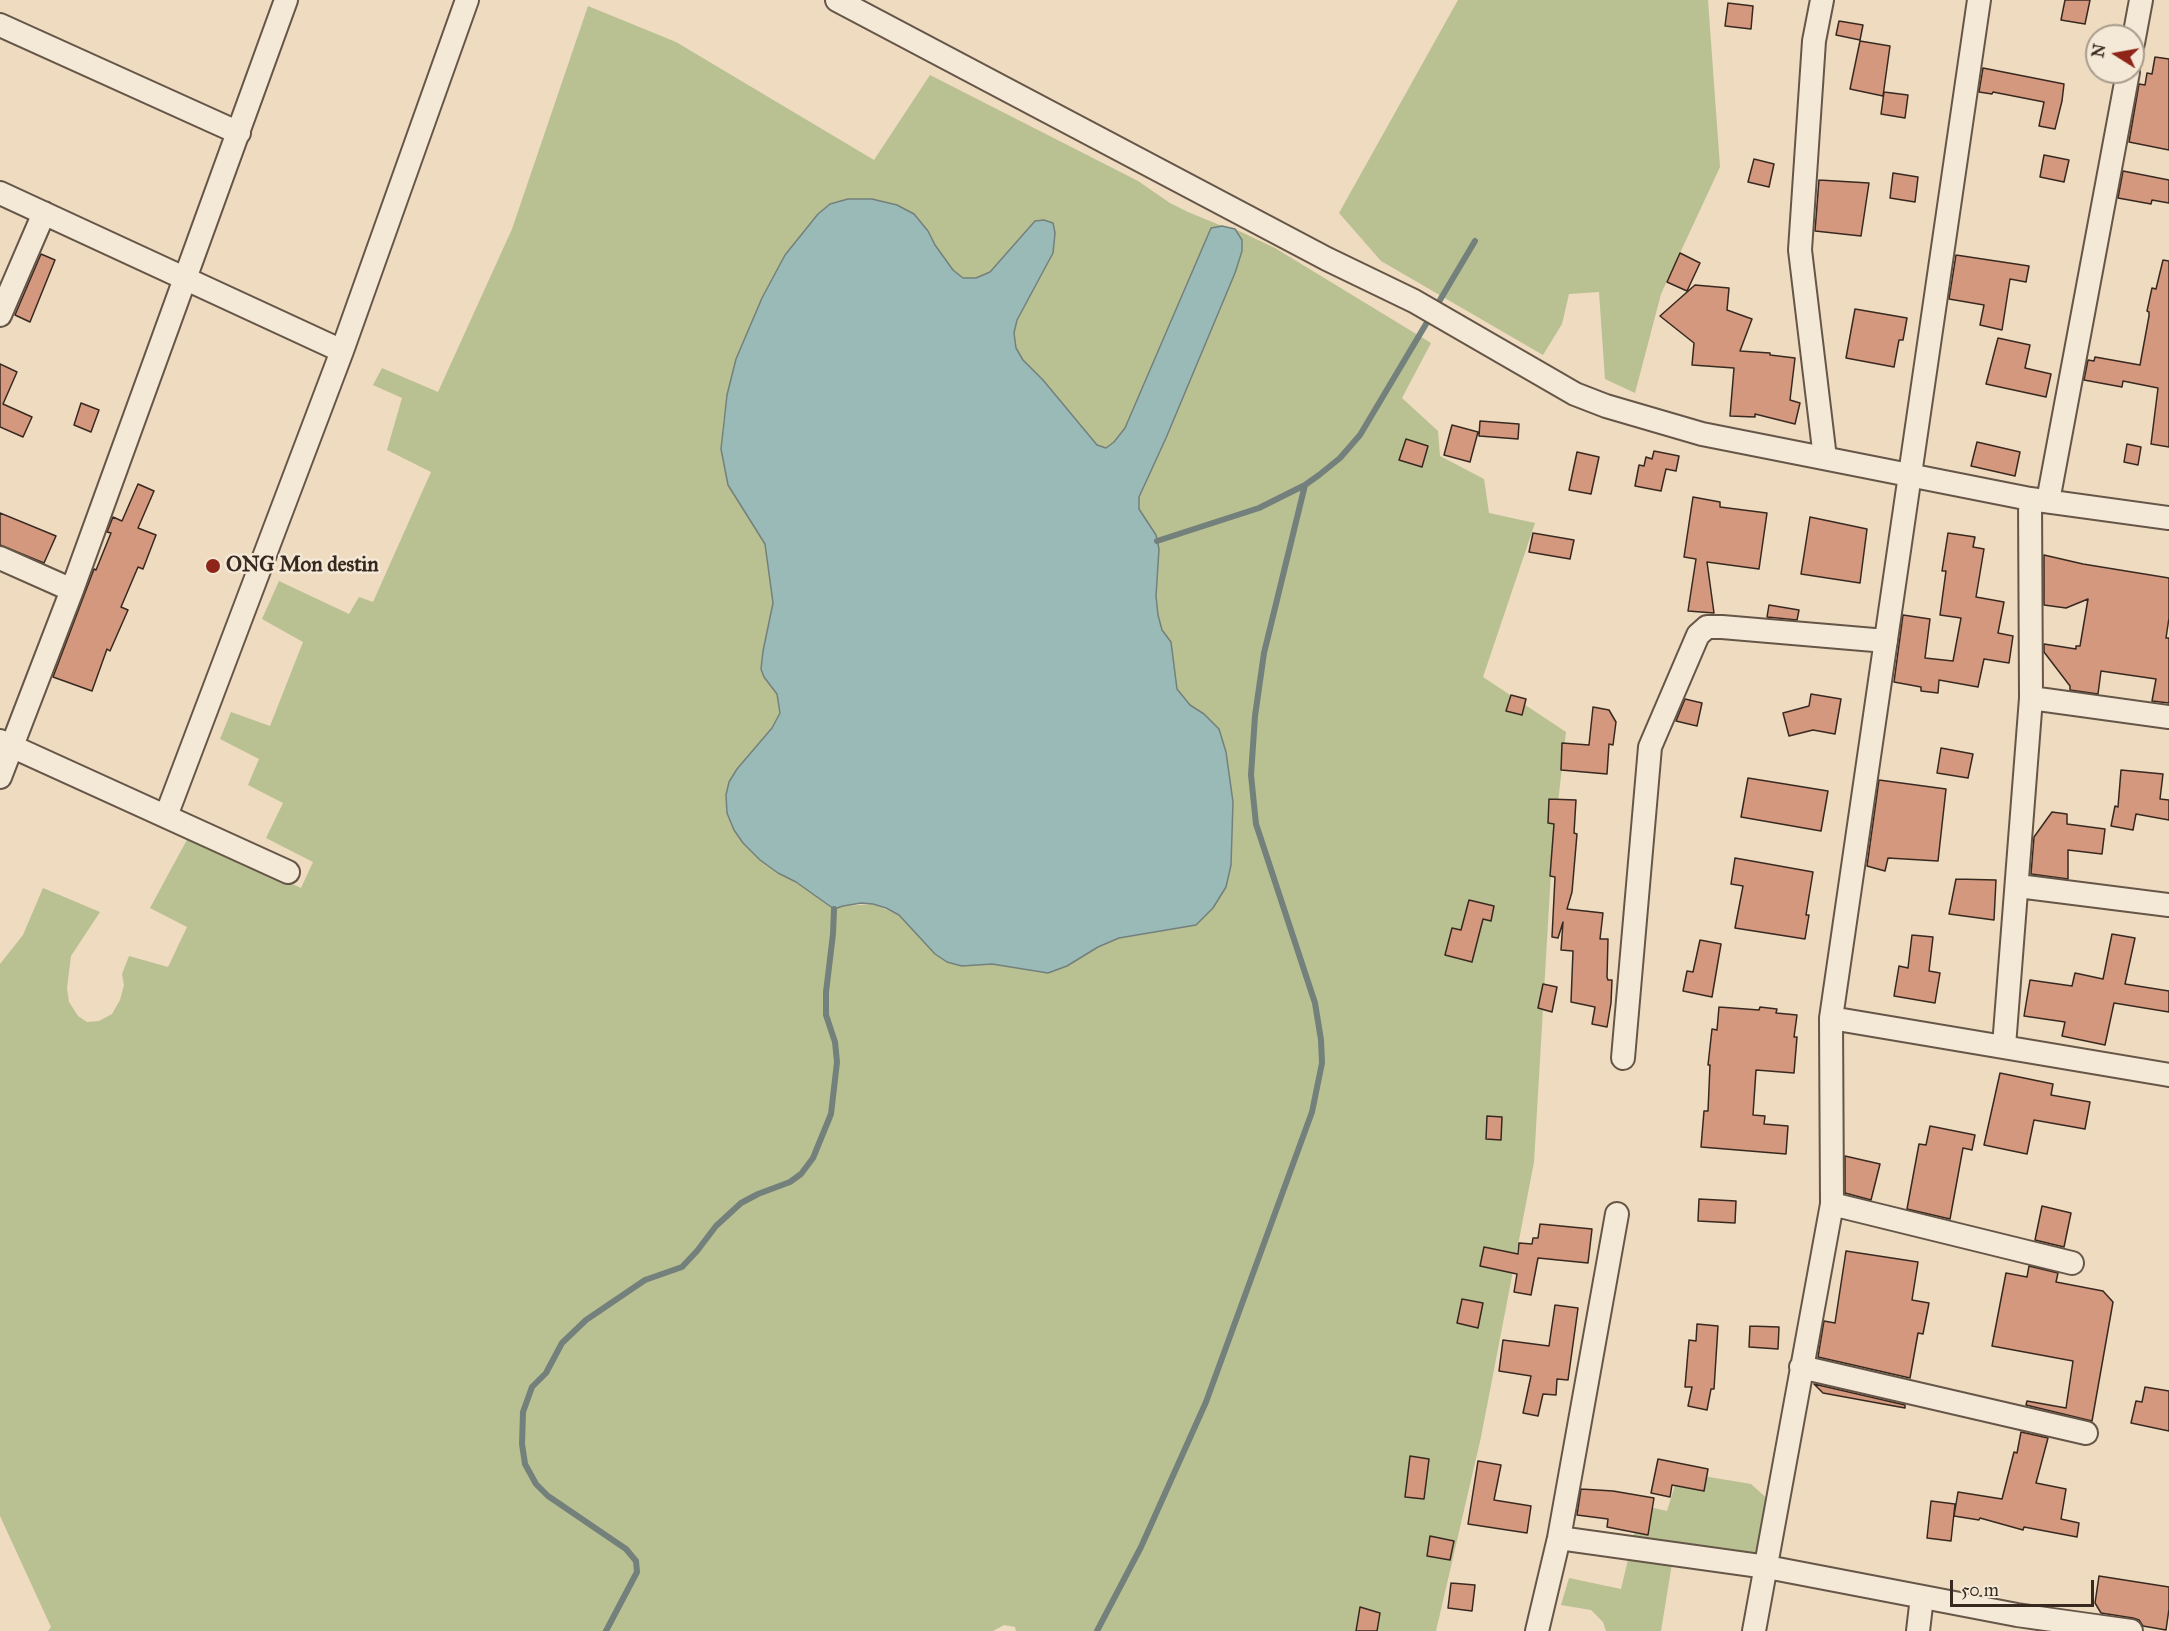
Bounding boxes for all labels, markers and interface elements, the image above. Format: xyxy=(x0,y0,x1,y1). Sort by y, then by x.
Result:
north arrow xyxy=(2085,24,2145,84)
text: N xyxy=(2088,42,2109,59)
place label: ONG Mon destin xyxy=(226,553,379,579)
marker: ONG Mon destin xyxy=(204,557,222,575)
scale bar xyxy=(1953,1568,2097,1606)
text: 50 m xyxy=(1961,1579,1999,1601)

